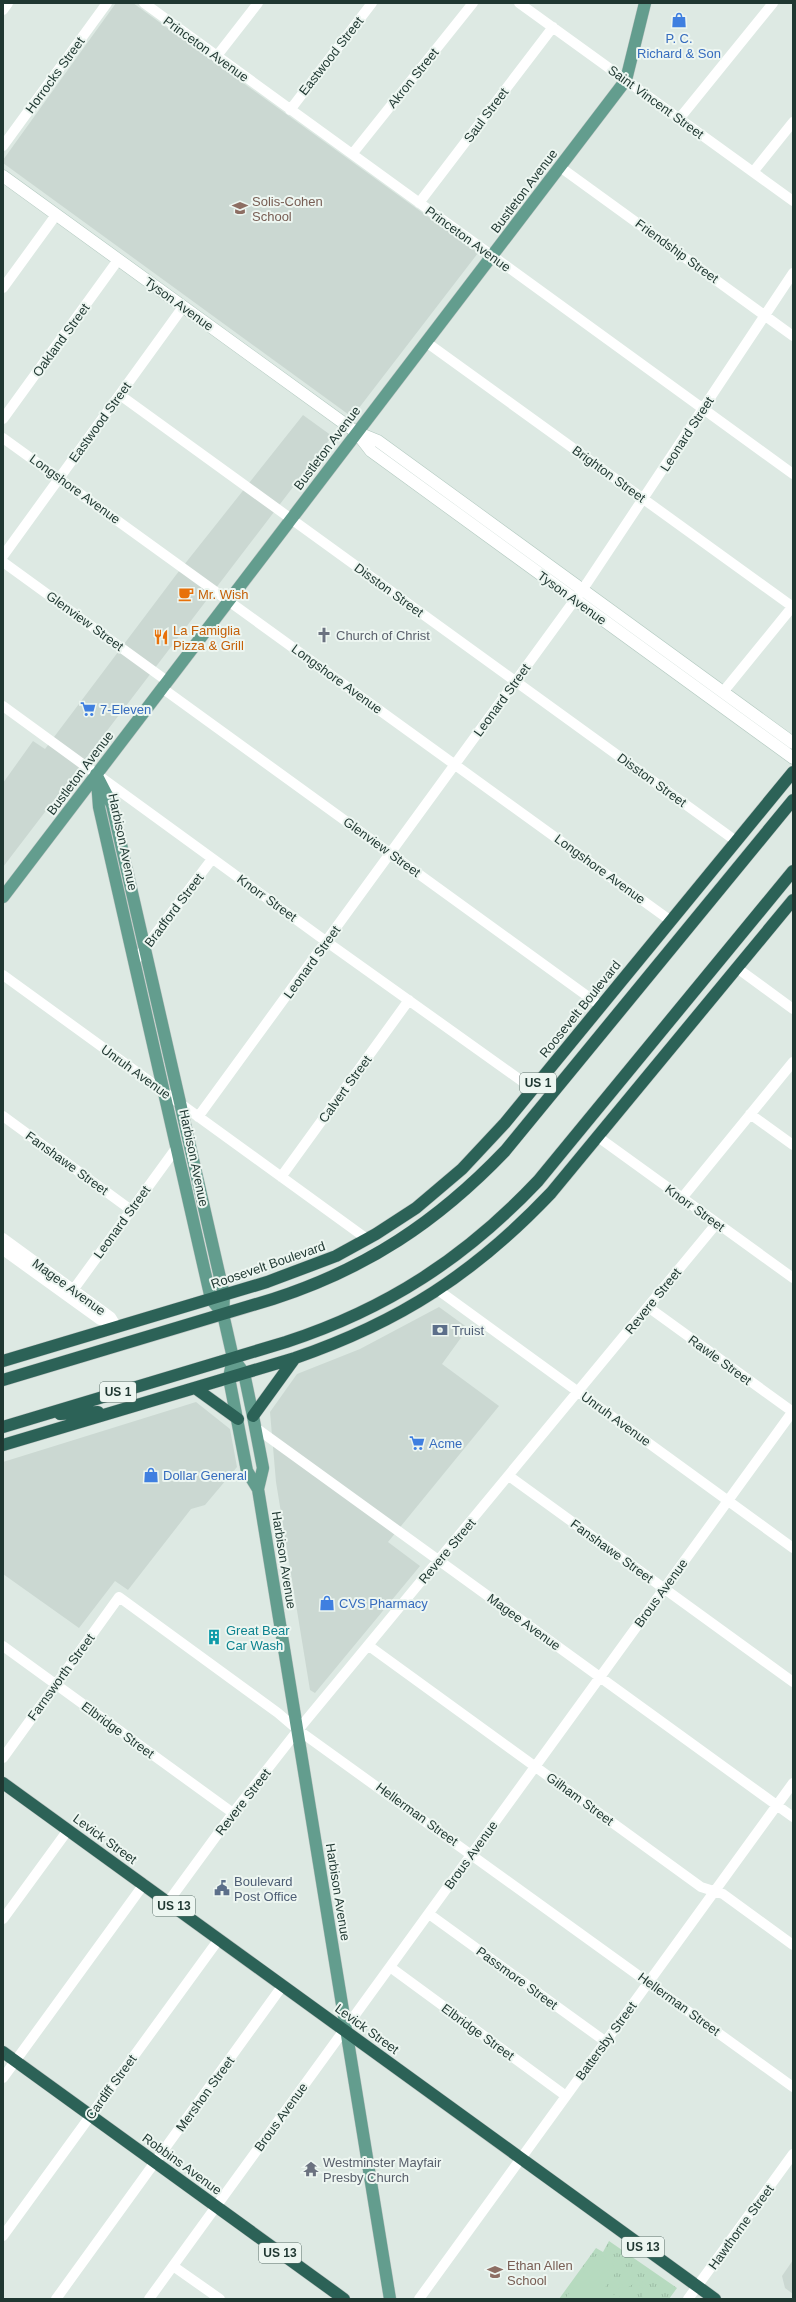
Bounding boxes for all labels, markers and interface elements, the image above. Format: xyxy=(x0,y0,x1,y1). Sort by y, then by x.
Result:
shop icon: P. C. Richard & Son xyxy=(670,11,688,29)
street label: Princeton Avenue xyxy=(160,13,252,85)
street label: Eastwood Street xyxy=(296,13,367,98)
place label: P. C. Richard & Son xyxy=(637,31,721,61)
street label: Horrocks Street xyxy=(22,34,88,116)
street label: Akron Street xyxy=(384,45,442,111)
street label: Saint Vincent Street xyxy=(605,62,707,142)
street label: Saul Street xyxy=(461,84,512,145)
street label: Bustleton Avenue xyxy=(488,146,560,236)
place label: Solis-Cohen School xyxy=(252,194,323,224)
school or university icon: Solis-Cohen School xyxy=(231,199,249,217)
street label: Princeton Avenue xyxy=(422,203,514,275)
street label: Friendship Street xyxy=(633,216,722,286)
street label: Tyson Avenue xyxy=(142,274,216,334)
street label: Oakland Street xyxy=(29,300,93,379)
street label: Eastwood Street xyxy=(66,379,134,465)
street label: Leonard Street xyxy=(657,394,717,474)
street label: Bustleton Avenue xyxy=(291,403,363,493)
street label: Brighton Street xyxy=(570,442,649,506)
street label: Longshore Avenue xyxy=(27,451,123,527)
street label: Disston Street xyxy=(352,560,427,620)
street label: Tyson Avenue xyxy=(535,568,609,628)
cafe icon: Mr. Wish xyxy=(177,585,195,603)
place label: Mr. Wish xyxy=(198,587,249,602)
street label: Glenview Street xyxy=(43,588,127,654)
place label: La Famiglia Pizza & Grill xyxy=(173,623,244,653)
church icon: Church of Christ xyxy=(315,626,333,644)
restaurant icon: La Famiglia Pizza & Grill xyxy=(152,628,170,646)
place label: Church of Christ xyxy=(336,628,430,643)
street label: Longshore Avenue xyxy=(289,641,385,717)
street label: Leonard Street xyxy=(471,660,534,739)
supermarket icon: 7-Eleven xyxy=(79,700,97,718)
place label: 7-Eleven xyxy=(100,702,151,717)
street label: Bustleton Avenue xyxy=(44,728,116,818)
street label: Disston Street xyxy=(615,750,690,810)
street label: Harbison Avenue xyxy=(105,792,141,892)
street label: Glenview Street xyxy=(340,814,424,880)
street label: Longshore Avenue xyxy=(552,831,648,907)
street label: Bradford Street xyxy=(141,870,207,950)
street label: Knorr Street xyxy=(234,871,300,925)
street label: Leonard Street xyxy=(281,922,344,1001)
street label: Roosevelt Boulevard xyxy=(536,958,624,1060)
street label: Unruh Avenue xyxy=(98,1042,174,1102)
street label: Calvert Street xyxy=(316,1052,375,1126)
road number: US 1 xyxy=(520,1073,556,1093)
street label: Harbison Avenue xyxy=(176,1108,212,1208)
street label: Fanshawe Street xyxy=(23,1128,111,1198)
street label: Knorr Street xyxy=(662,1181,728,1235)
street label: Leonard Street xyxy=(91,1182,154,1261)
street label: Roosevelt Boulevard xyxy=(209,1238,327,1292)
street label: Magee Avenue xyxy=(30,1256,108,1318)
street label: Revere Street xyxy=(622,1265,684,1337)
bank icon: Truist xyxy=(431,1321,449,1339)
place label: Truist xyxy=(452,1323,484,1338)
street label: Rawle Street xyxy=(685,1332,755,1388)
road number: US 1 xyxy=(100,1382,136,1402)
street label: Unruh Avenue xyxy=(578,1389,654,1449)
supermarket icon: Acme xyxy=(408,1434,426,1452)
place label: Acme xyxy=(429,1436,462,1451)
shop icon: Dollar General xyxy=(142,1466,160,1484)
place label: Dollar General xyxy=(163,1468,247,1483)
street label: Harbison Avenue xyxy=(269,1510,299,1610)
street label: Revere Street xyxy=(415,1515,479,1587)
street label: Fanshawe Street xyxy=(568,1516,656,1586)
street label: Brous Avenue xyxy=(631,1556,691,1630)
street label: Magee Avenue xyxy=(485,1591,563,1653)
shop icon: CVS Pharmacy xyxy=(318,1594,336,1612)
place label: CVS Pharmacy xyxy=(339,1596,428,1611)
place label: Great Bear Car Wash xyxy=(226,1623,290,1653)
building icon: Great Bear Car Wash xyxy=(205,1628,223,1646)
street label: Farnsworth Street xyxy=(25,1630,98,1723)
street label: Elbridge Street xyxy=(79,1699,158,1762)
street label: Revere Street xyxy=(212,1765,274,1838)
street label: Gilham Street xyxy=(543,1770,617,1829)
street label: Hellerman Street xyxy=(373,1779,461,1849)
street label: Levick Street xyxy=(70,1811,140,1867)
street label: Brous Avenue xyxy=(441,1818,501,1892)
street label: Harbison Avenue xyxy=(323,1842,353,1942)
place label: Boulevard Post Office xyxy=(234,1874,297,1904)
public building icon: Boulevard Post Office xyxy=(213,1879,231,1897)
road number: US 13 xyxy=(153,1896,195,1916)
street label: Passmore Street xyxy=(473,1943,561,2013)
street label: Hellerman Street xyxy=(635,1969,723,2039)
street label: Battersby Street xyxy=(573,1999,640,2083)
street label: Levick Street xyxy=(332,2001,402,2057)
street label: Elbridge Street xyxy=(439,2001,518,2064)
street label: Cardiff Street xyxy=(82,2051,140,2122)
street label: Mershon Street xyxy=(173,2053,237,2134)
street label: Brous Avenue xyxy=(251,2080,311,2154)
street label: Robbins Avenue xyxy=(139,2130,225,2198)
place label: Westminster Mayfair Presby Church xyxy=(323,2155,442,2185)
temple icon: Westminster Mayfair Presby Church xyxy=(302,2160,320,2178)
street label: Hawthorne Street xyxy=(705,2181,777,2272)
road number: US 13 xyxy=(622,2237,664,2257)
road number: US 13 xyxy=(259,2243,301,2263)
place label: Ethan Allen School xyxy=(507,2258,573,2288)
school or university icon: Ethan Allen School xyxy=(486,2263,504,2281)

